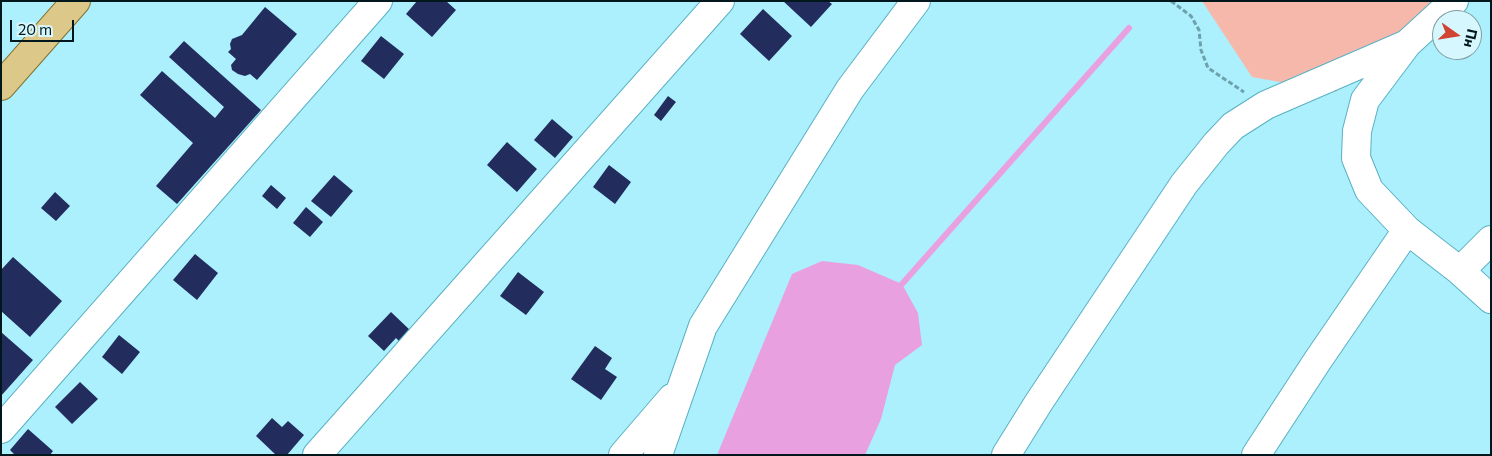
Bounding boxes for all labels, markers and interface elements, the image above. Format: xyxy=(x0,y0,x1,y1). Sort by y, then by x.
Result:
scale bar xyxy=(12,10,76,42)
north arrow xyxy=(1432,10,1482,60)
text: 20 m xyxy=(18,20,52,38)
text: Пн xyxy=(1461,27,1481,49)

